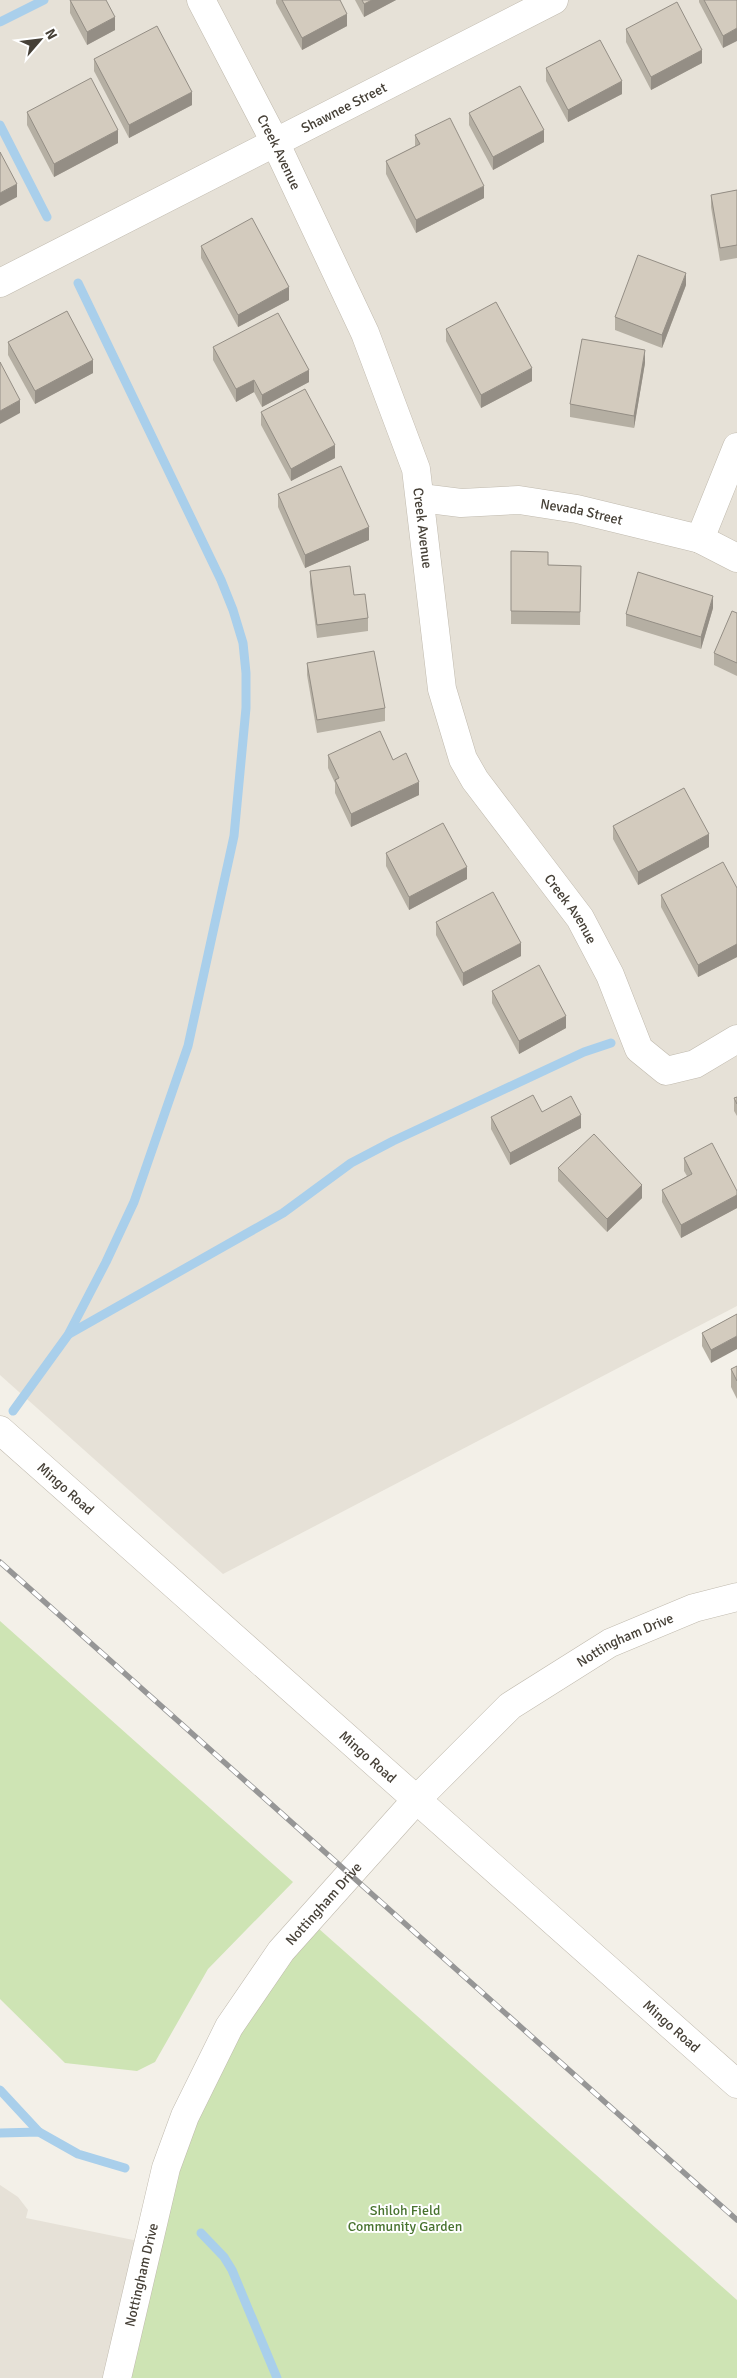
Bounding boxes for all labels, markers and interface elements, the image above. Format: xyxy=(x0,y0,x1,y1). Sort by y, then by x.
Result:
north arrow xyxy=(15,15,65,65)
text: N xyxy=(41,26,61,42)
street label: Shawnee Street xyxy=(298,79,390,137)
street label: Creek Avenue xyxy=(253,112,304,192)
street label: Creek Avenue xyxy=(409,487,436,570)
street label: Nevada Street xyxy=(539,495,625,529)
street label: Creek Avenue xyxy=(541,871,600,947)
street label: Mingo Road xyxy=(33,1459,98,1519)
street label: Nottingham Drive xyxy=(574,1610,676,1671)
street label: Mingo Road xyxy=(336,1727,400,1787)
street label: Nottingham Drive xyxy=(282,1859,365,1949)
street label: Mingo Road xyxy=(639,1997,703,2056)
park label: Shiloh Field Community Garden xyxy=(348,2202,462,2235)
street label: Nottingham Drive xyxy=(121,2221,162,2328)

